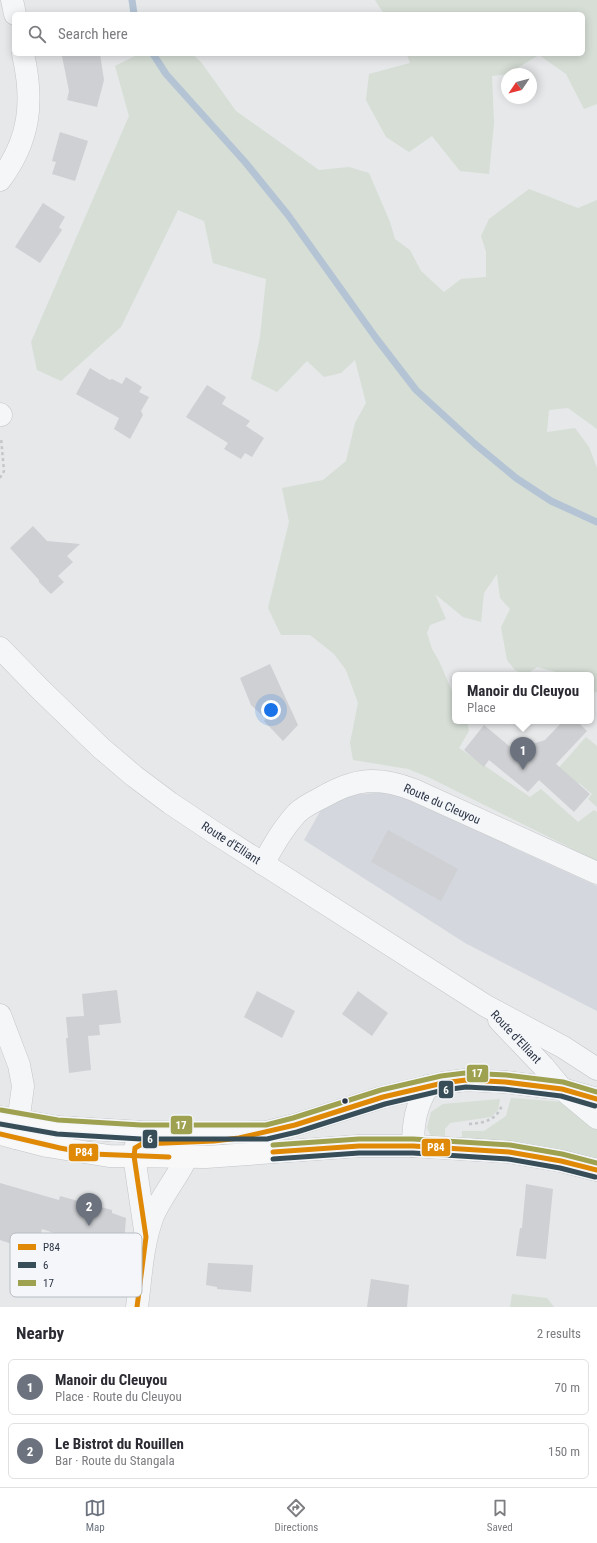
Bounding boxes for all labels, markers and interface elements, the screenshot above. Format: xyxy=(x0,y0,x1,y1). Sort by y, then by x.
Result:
search box xyxy=(12,12,585,56)
icon: search xyxy=(26,23,48,45)
text: Search here xyxy=(58,25,128,43)
north arrow xyxy=(501,68,537,104)
popup xyxy=(452,672,594,724)
text: Manoir du Cleuyou xyxy=(467,682,579,700)
your location xyxy=(261,700,281,720)
text: Place xyxy=(467,700,495,715)
pin: 1 xyxy=(510,737,536,770)
street label: Route du Cleuyou xyxy=(402,781,483,827)
street label: Route d'Elliant xyxy=(199,819,263,867)
street label: Route d'Elliant xyxy=(488,1008,544,1067)
line badge: 17 xyxy=(466,1064,489,1083)
text: 17 xyxy=(471,1067,483,1080)
line badge: 6 xyxy=(438,1080,454,1099)
text: 6 xyxy=(443,1084,449,1097)
unlabelled marker xyxy=(340,1096,350,1106)
line badge: 17 xyxy=(170,1115,193,1135)
text: 17 xyxy=(175,1119,187,1132)
line badge: 6 xyxy=(142,1129,158,1149)
text: 6 xyxy=(147,1133,153,1146)
line badge: P84 xyxy=(421,1138,451,1157)
text: P84 xyxy=(427,1141,445,1154)
line badge: P84 xyxy=(68,1143,99,1162)
text: P84 xyxy=(75,1146,93,1159)
pin: 2 xyxy=(76,1193,102,1226)
legend xyxy=(10,1233,142,1297)
text: P84 xyxy=(43,1241,61,1254)
text: 6 xyxy=(43,1259,48,1272)
text: 17 xyxy=(43,1277,54,1290)
text: Nearby xyxy=(16,1323,64,1343)
text: 2 results xyxy=(537,1326,581,1341)
text: Manoir du Cleuyou xyxy=(55,1371,167,1389)
text: 1 xyxy=(27,1380,33,1395)
text: 70 m xyxy=(554,1380,580,1395)
text: Place · Route du Cleuyou xyxy=(55,1389,182,1404)
text: Le Bistrot du Rouillen xyxy=(55,1435,184,1453)
text: 2 xyxy=(27,1444,33,1459)
text: 150 m xyxy=(548,1444,580,1459)
text: Bar · Route du Stangala xyxy=(55,1453,175,1468)
tab: Map xyxy=(84,1497,106,1534)
tab: Directions xyxy=(274,1497,318,1534)
tab: Saved xyxy=(487,1497,513,1534)

